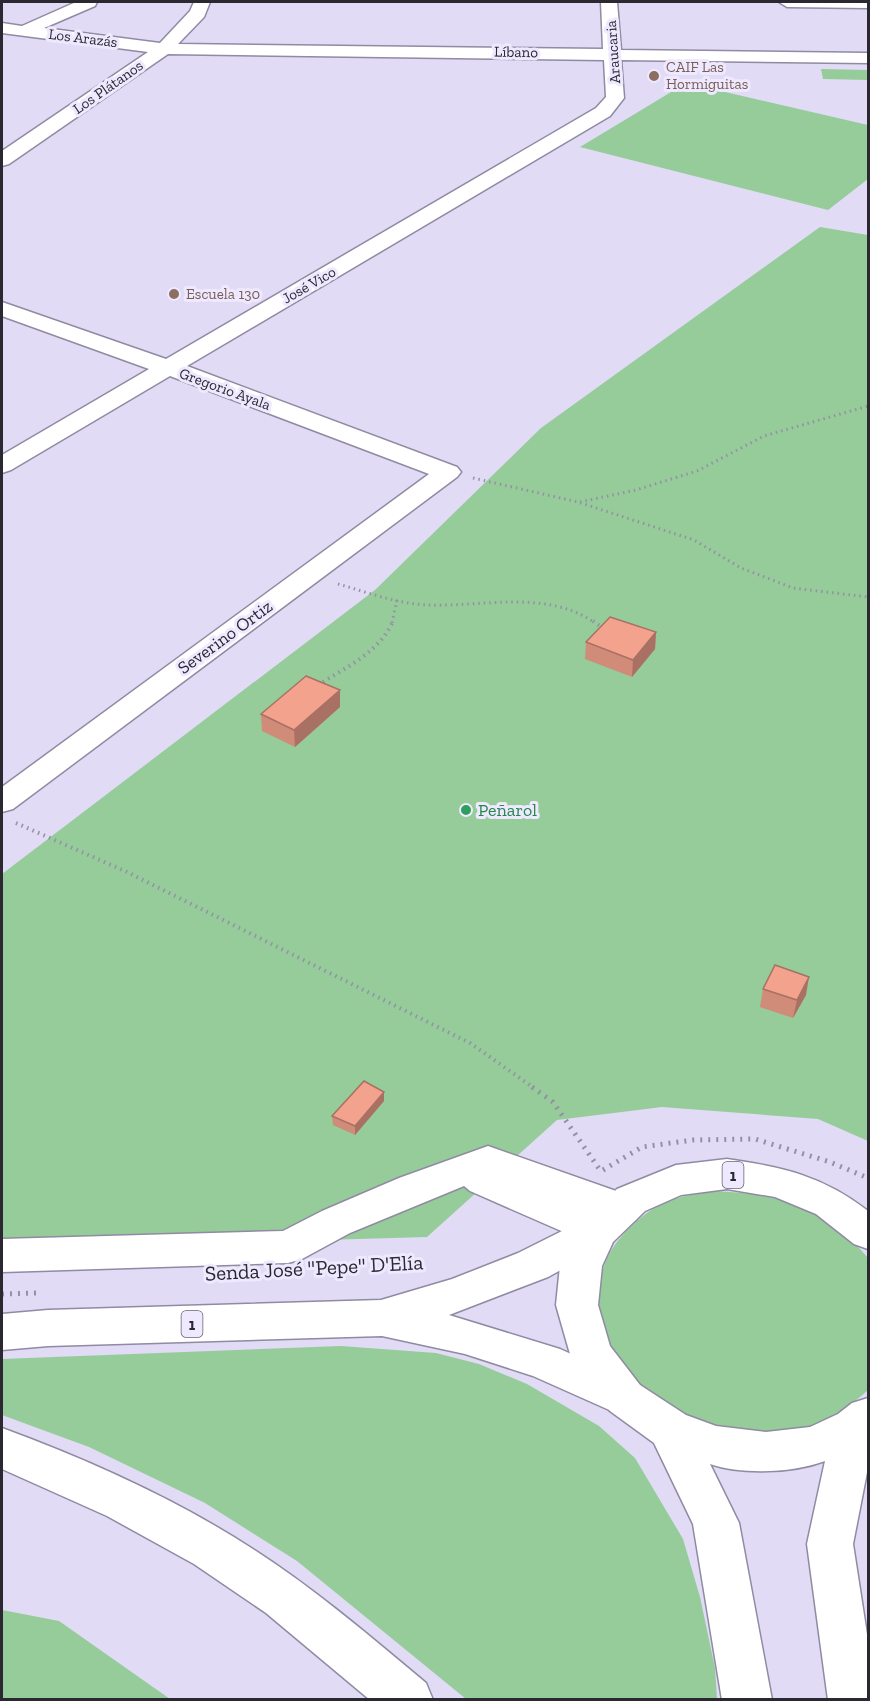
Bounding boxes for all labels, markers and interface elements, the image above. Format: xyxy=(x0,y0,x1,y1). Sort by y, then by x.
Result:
street label: Araucaria xyxy=(602,20,624,84)
street label: Los Arazás xyxy=(47,25,119,51)
street label: Líbano xyxy=(494,43,538,61)
street label: Los Plátanos xyxy=(70,56,146,118)
place label: CAIF Las Hormiguitas xyxy=(666,58,748,93)
marker: CAIF Las Hormiguitas xyxy=(647,69,661,83)
street label: José Vico xyxy=(279,262,339,308)
place label: Escuela 130 xyxy=(186,285,260,303)
marker: Escuela 130 xyxy=(167,287,181,301)
street label: Gregorio Ayala xyxy=(177,364,273,414)
street label: Severino Ortiz xyxy=(173,595,277,679)
place label: Peñarol xyxy=(478,799,537,821)
marker: Peñarol xyxy=(459,803,473,817)
road number: 1 xyxy=(722,1162,744,1188)
street label: Senda José "Pepe" D'Elía xyxy=(204,1249,424,1286)
road number: 1 xyxy=(182,1311,202,1337)

